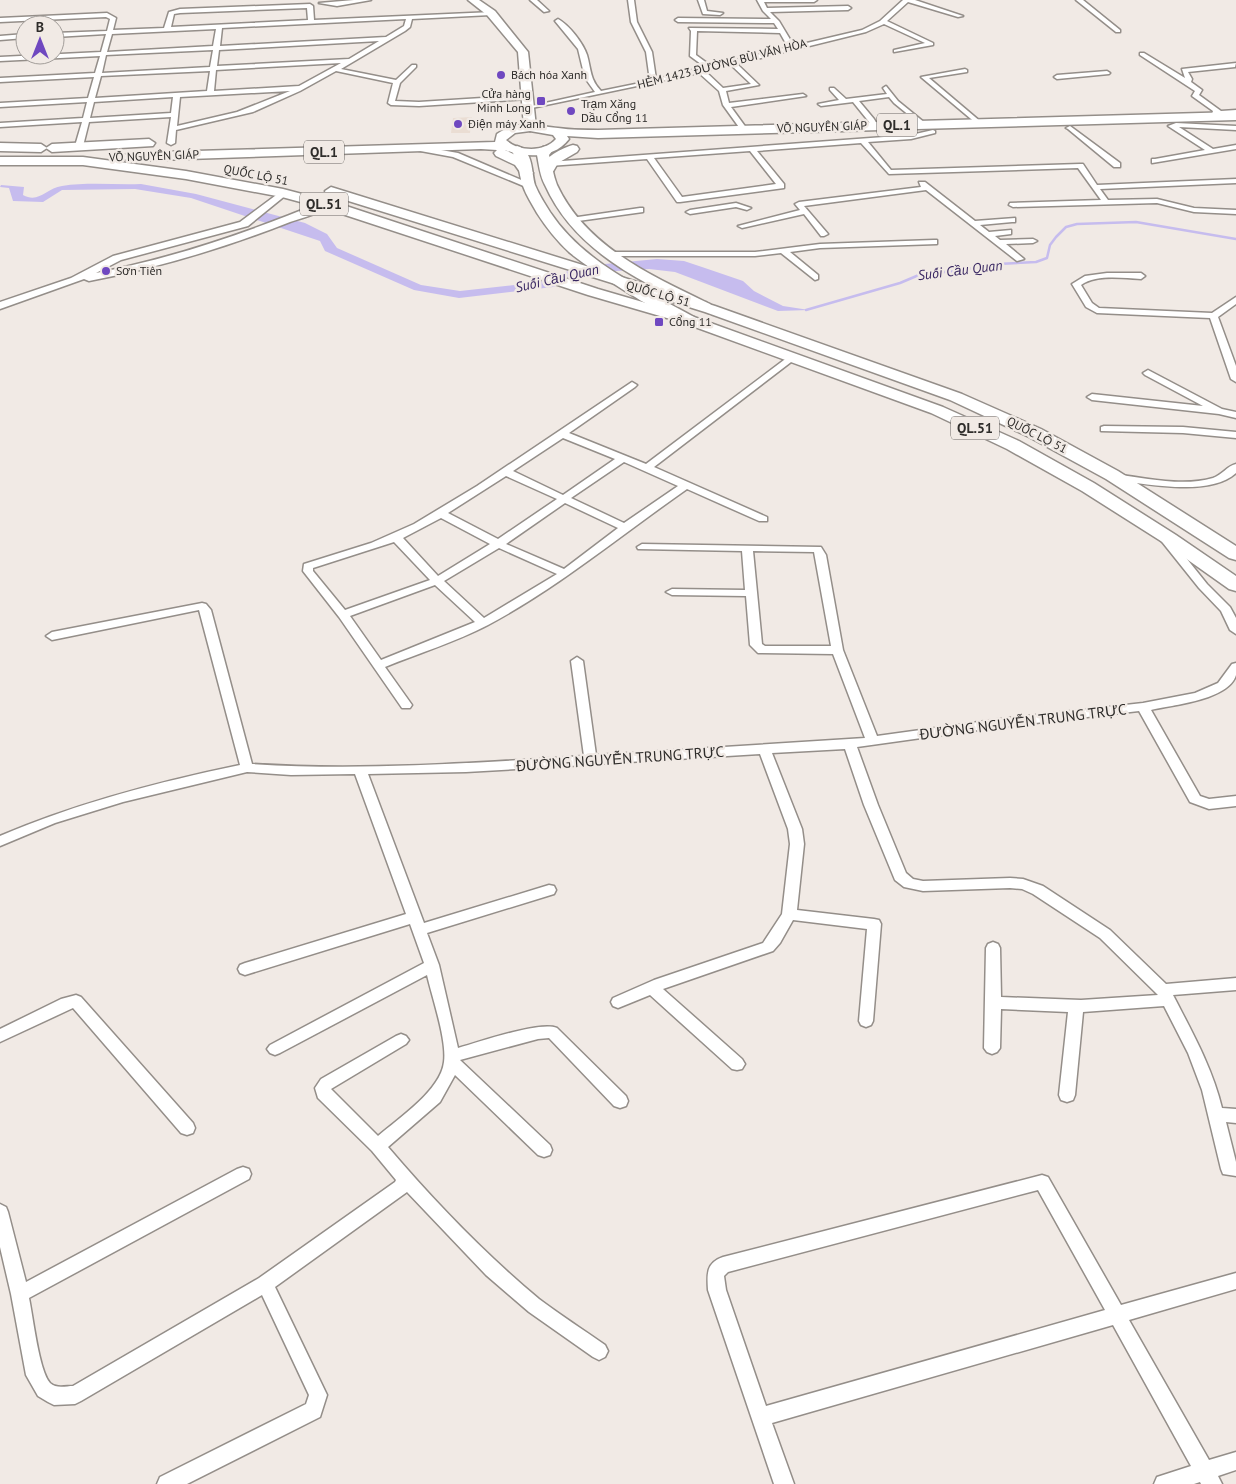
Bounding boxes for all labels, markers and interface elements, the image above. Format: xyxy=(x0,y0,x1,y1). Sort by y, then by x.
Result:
north arrow xyxy=(15,15,65,65)
text: B xyxy=(36,18,44,36)
street label: HẺM 1423 ĐƯỜNG BÙI VĂN HÒA xyxy=(636,35,808,92)
place label: Bách hóa Xanh xyxy=(511,67,587,82)
marker: Bách hóa Xanh xyxy=(495,69,507,81)
place label: Cửa hàng Minh Long xyxy=(477,86,531,115)
marker: Cửa hàng Minh Long xyxy=(535,95,547,107)
place label: Trạm Xăng Dầu Cổng 11 xyxy=(581,96,648,125)
marker: Trạm Xăng Dầu Cổng 11 xyxy=(565,105,577,117)
road number: QL.1 xyxy=(877,114,917,136)
place label: Điện máy Xanh xyxy=(467,116,545,131)
street label: VÕ NGUYÊN GIÁP xyxy=(776,117,868,136)
marker: Điện máy Xanh xyxy=(452,118,464,130)
road number: QL.1 xyxy=(304,140,344,163)
street label: VÕ NGUYÊN GIÁP xyxy=(108,146,200,165)
street label: QUỐC LỘ 51 xyxy=(222,161,290,188)
road number: QL.51 xyxy=(300,192,348,215)
water label: Suối Cầu Quan xyxy=(917,256,1003,284)
water label: Suối Cầu Quan xyxy=(513,260,601,296)
place label: Sơn Tiên xyxy=(116,263,162,278)
marker: Sơn Tiên xyxy=(100,265,112,277)
street label: QUỐC LỘ 51 xyxy=(625,277,692,310)
place label: Cổng 11 xyxy=(669,314,712,329)
marker: Cổng 11 xyxy=(653,316,665,328)
street label: QUỐC LỘ 51 xyxy=(1005,413,1070,456)
road number: QL.51 xyxy=(951,416,999,439)
street label: ĐƯỜNG NGUYỄN TRUNG TRỰC xyxy=(917,699,1127,744)
street label: ĐƯỜNG NGUYỄN TRUNG TRỰC xyxy=(514,742,725,775)

